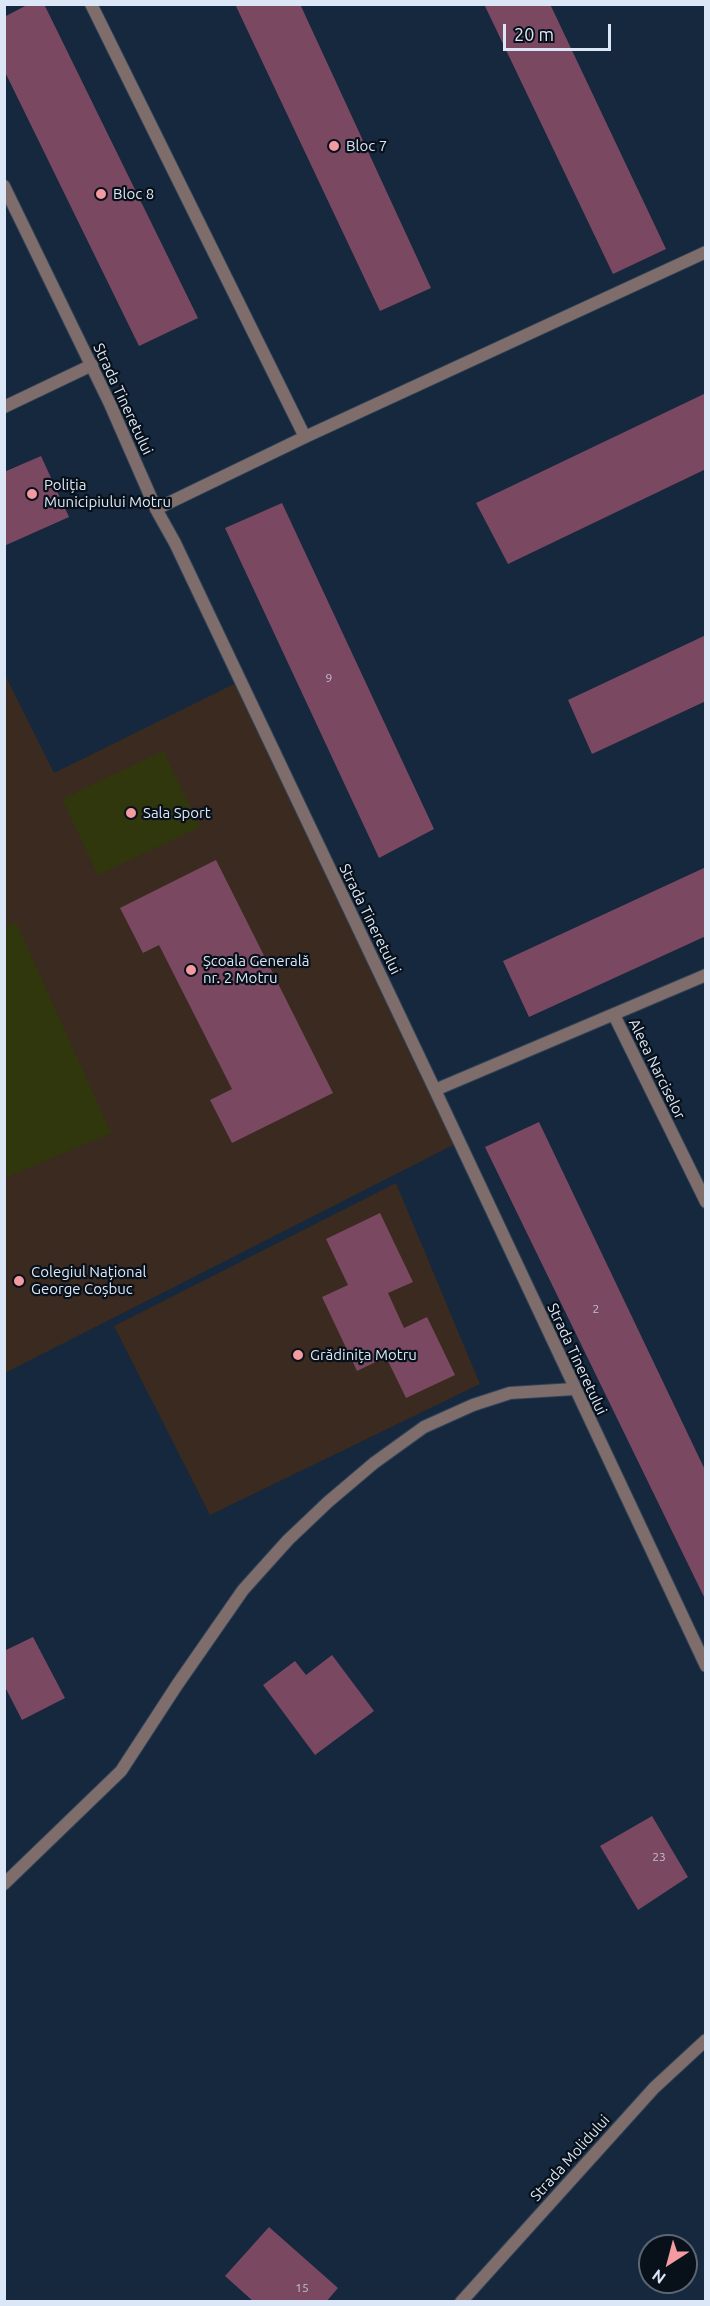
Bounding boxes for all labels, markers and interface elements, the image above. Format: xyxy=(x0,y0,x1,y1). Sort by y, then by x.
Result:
scale bar xyxy=(506,12,614,50)
text: 20 m xyxy=(514,24,554,44)
place label: Bloc 7 xyxy=(346,137,387,155)
marker: Bloc 7 xyxy=(327,139,341,153)
place label: Bloc 8 xyxy=(113,185,154,203)
marker: Bloc 8 xyxy=(94,187,108,201)
street label: Strada Tineretului xyxy=(89,340,157,458)
place label: Poliția Municipiului Motru xyxy=(44,476,171,511)
marker: Poliția Municipiului Motru xyxy=(25,487,39,501)
house number: 9 xyxy=(326,671,332,685)
place label: Sala Sport xyxy=(143,804,211,822)
marker: Sala Sport xyxy=(124,806,138,820)
street label: Strada Tineretului xyxy=(335,861,405,977)
place label: Școala Generală nr. 2 Motru xyxy=(203,952,309,987)
marker: Școala Generală nr. 2 Motru xyxy=(184,963,198,977)
street label: Aleea Narciselor xyxy=(625,1016,689,1122)
place label: Colegiul Național George Coșbuc xyxy=(31,1263,146,1298)
marker: Colegiul Național George Coșbuc xyxy=(12,1274,26,1288)
street label: Strada Tineretului xyxy=(543,1300,611,1418)
house number: 2 xyxy=(593,1302,599,1316)
place label: Grădinița Motru xyxy=(310,1346,417,1364)
marker: Grădinița Motru xyxy=(291,1348,305,1362)
house number: 23 xyxy=(652,1850,666,1864)
street label: Strada Molidului xyxy=(527,2111,613,2205)
north arrow xyxy=(638,2234,698,2294)
text: N xyxy=(648,2266,669,2288)
house number: 15 xyxy=(295,2281,309,2295)

